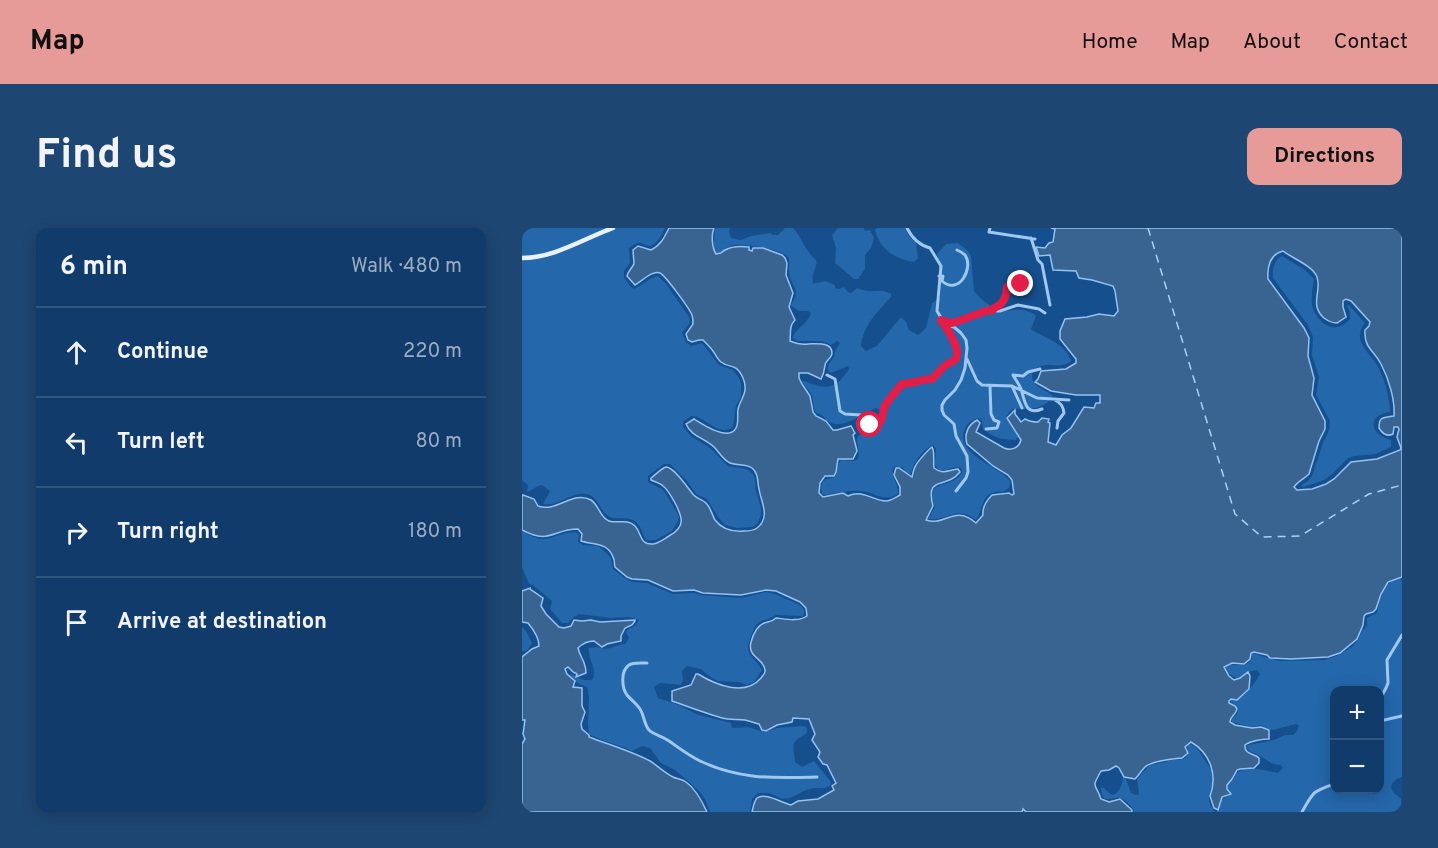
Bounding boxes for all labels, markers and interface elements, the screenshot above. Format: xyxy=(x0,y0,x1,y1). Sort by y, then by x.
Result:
text: Map xyxy=(30,24,85,60)
text: Home xyxy=(1082,29,1138,56)
text: Map xyxy=(1171,29,1210,56)
text: About xyxy=(1243,29,1301,56)
text: Contact xyxy=(1334,29,1408,56)
button: Directions xyxy=(1247,128,1402,185)
text: Find us xyxy=(36,130,177,183)
text: 6 min xyxy=(60,251,128,284)
text: Walk · 480 m xyxy=(351,254,462,280)
route end xyxy=(1007,270,1033,296)
icon: ahead xyxy=(60,336,93,369)
text: Continue xyxy=(117,339,208,366)
text: 220 m xyxy=(403,339,462,365)
route start xyxy=(856,411,882,437)
icon: left xyxy=(60,426,93,459)
text: Turn left xyxy=(117,429,205,456)
text: 80 m xyxy=(416,429,462,455)
icon: right xyxy=(60,516,93,549)
text: Turn right xyxy=(117,519,219,546)
text: 180 m xyxy=(408,519,462,545)
icon: arrive xyxy=(60,606,93,639)
text: Arrive at destination xyxy=(117,609,327,636)
map controls xyxy=(1330,686,1384,794)
button: + xyxy=(1330,686,1384,740)
button: − xyxy=(1330,740,1384,794)

